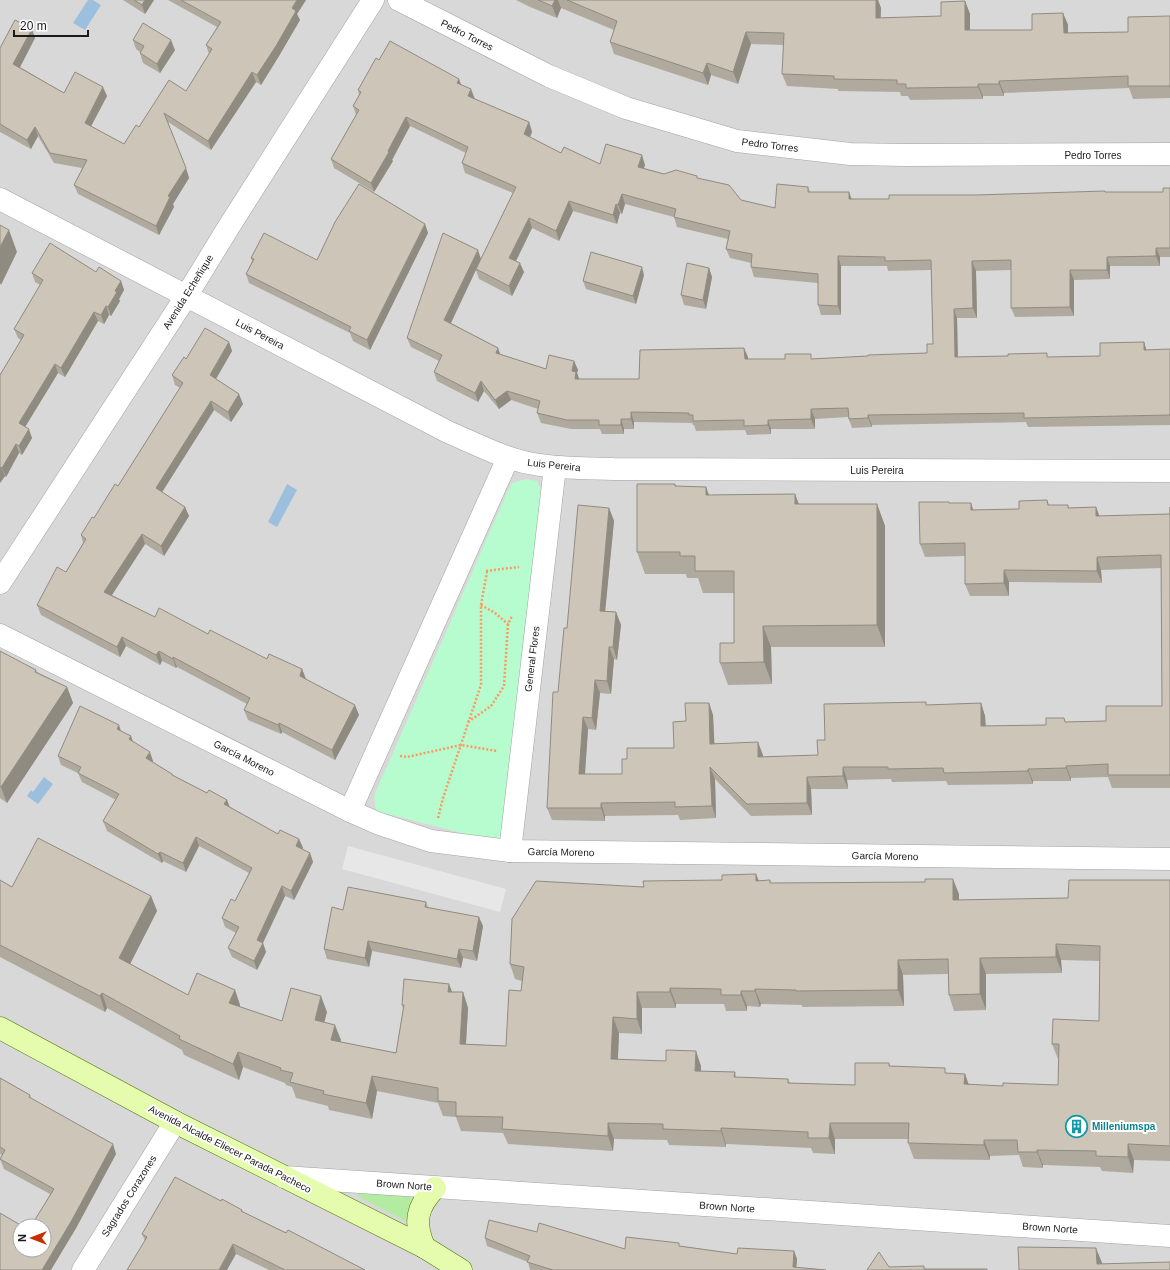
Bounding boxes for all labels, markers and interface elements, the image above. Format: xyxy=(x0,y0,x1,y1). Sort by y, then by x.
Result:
scale bar xyxy=(14,12,88,38)
street label: Pedro Torres xyxy=(439,17,495,53)
text: 20 m xyxy=(20,19,47,33)
street label: Pedro Torres xyxy=(741,136,799,154)
street label: Pedro Torres xyxy=(1064,150,1122,161)
street label: Avenida Echeñique xyxy=(161,252,216,331)
street label: Luis Pereira xyxy=(234,317,287,352)
street label: Luis Pereira xyxy=(527,457,582,473)
street label: Luis Pereira xyxy=(850,465,904,476)
street label: General Flores xyxy=(523,626,541,692)
street label: García Moreno xyxy=(212,738,277,778)
street label: García Moreno xyxy=(528,846,595,858)
street label: García Moreno xyxy=(852,850,919,862)
street label: Avenida Alcalde Eliecer Parada Pacheco xyxy=(147,1103,314,1195)
building icon: Milleniumspa xyxy=(1063,1113,1089,1139)
place label: Milleniumspa xyxy=(1092,1121,1156,1132)
street label: Sagrados Corazones xyxy=(99,1153,159,1239)
street label: Brown Norte xyxy=(376,1178,433,1192)
street label: Brown Norte xyxy=(699,1200,756,1214)
north arrow xyxy=(12,1218,52,1258)
street label: Brown Norte xyxy=(1022,1221,1079,1235)
text: N xyxy=(16,1234,28,1242)

